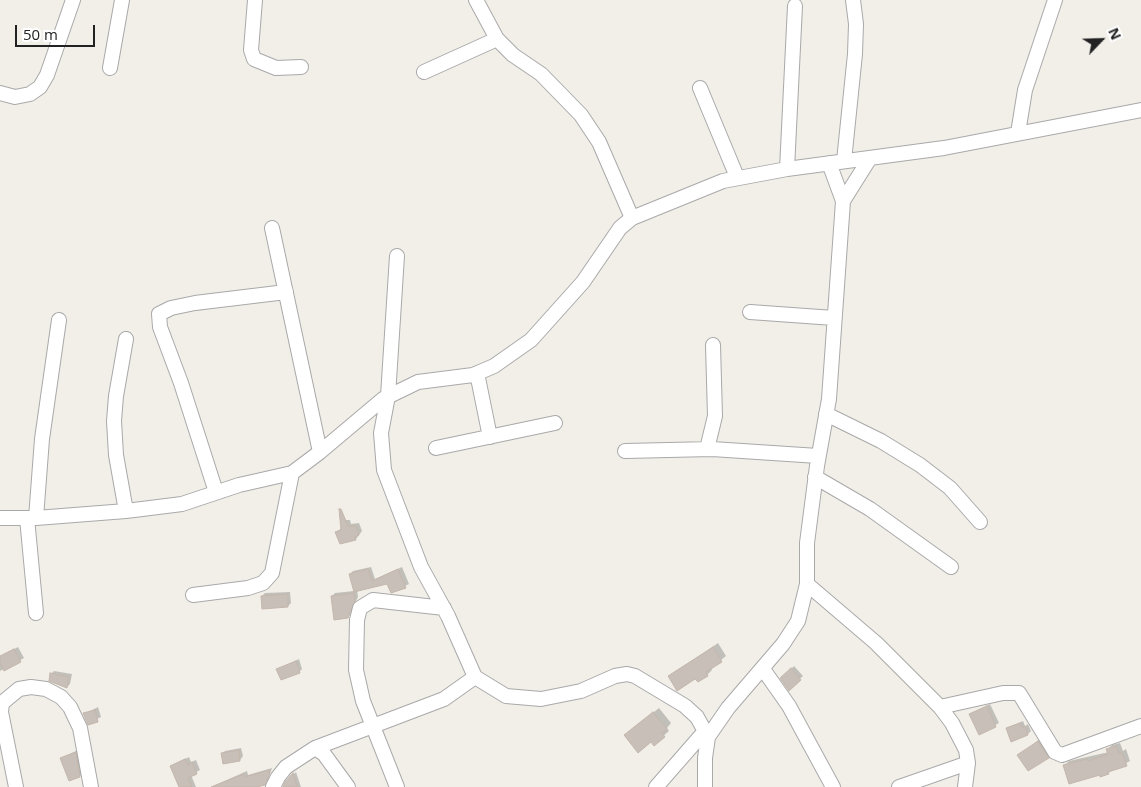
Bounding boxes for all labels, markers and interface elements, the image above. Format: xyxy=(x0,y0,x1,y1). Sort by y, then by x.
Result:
scale bar xyxy=(18,15,98,47)
north arrow xyxy=(1076,15,1126,65)
text: 50 m xyxy=(23,24,58,44)
text: N xyxy=(1104,25,1126,43)

